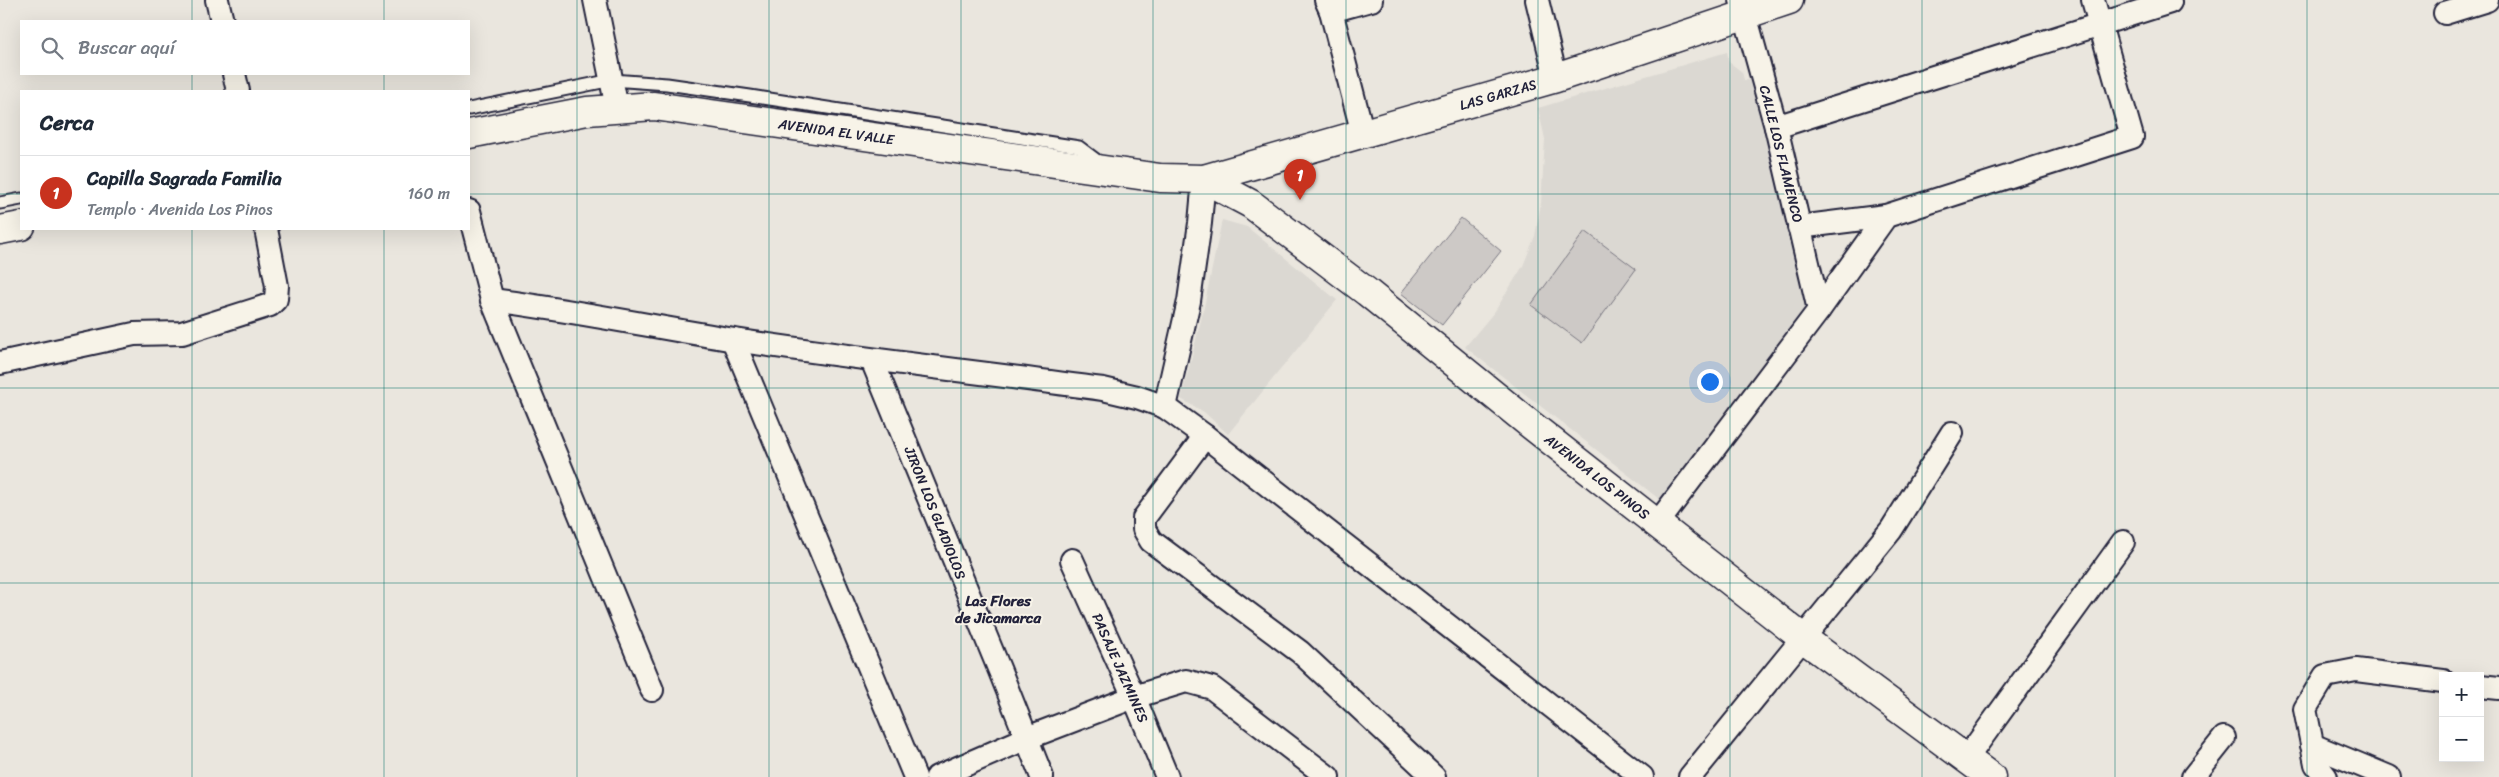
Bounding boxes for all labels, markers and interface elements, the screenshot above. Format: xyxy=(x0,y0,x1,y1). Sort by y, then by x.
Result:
search box xyxy=(20,20,470,75)
text: Buscar aquí xyxy=(78,31,175,64)
icon: search xyxy=(38,34,66,62)
street label: LAS GARZAS xyxy=(1457,72,1540,118)
street label: CALLE LOS FLAMENCO xyxy=(1752,83,1810,225)
text: Cerca xyxy=(40,104,94,142)
street label: AVENIDA EL VALLE xyxy=(776,111,897,153)
pin: 1 xyxy=(1284,159,1316,200)
text: Capilla Sagrada Familia xyxy=(87,162,282,195)
text: 1 xyxy=(53,179,59,208)
text: 160 m xyxy=(407,179,450,208)
text: Templo · Avenida Los Pinos xyxy=(87,195,273,224)
your location xyxy=(1697,369,1723,395)
street label: AVENIDA LOS PINOS xyxy=(1538,427,1655,527)
street label: JIRON LOS GLADIOLOS xyxy=(897,442,973,584)
district label: Las Flores de Jicamarca xyxy=(955,588,1041,631)
street label: PASAJE JAZMINES xyxy=(1085,609,1156,727)
map controls xyxy=(2439,672,2484,762)
button: + xyxy=(2439,672,2484,717)
button: − xyxy=(2439,717,2484,762)

